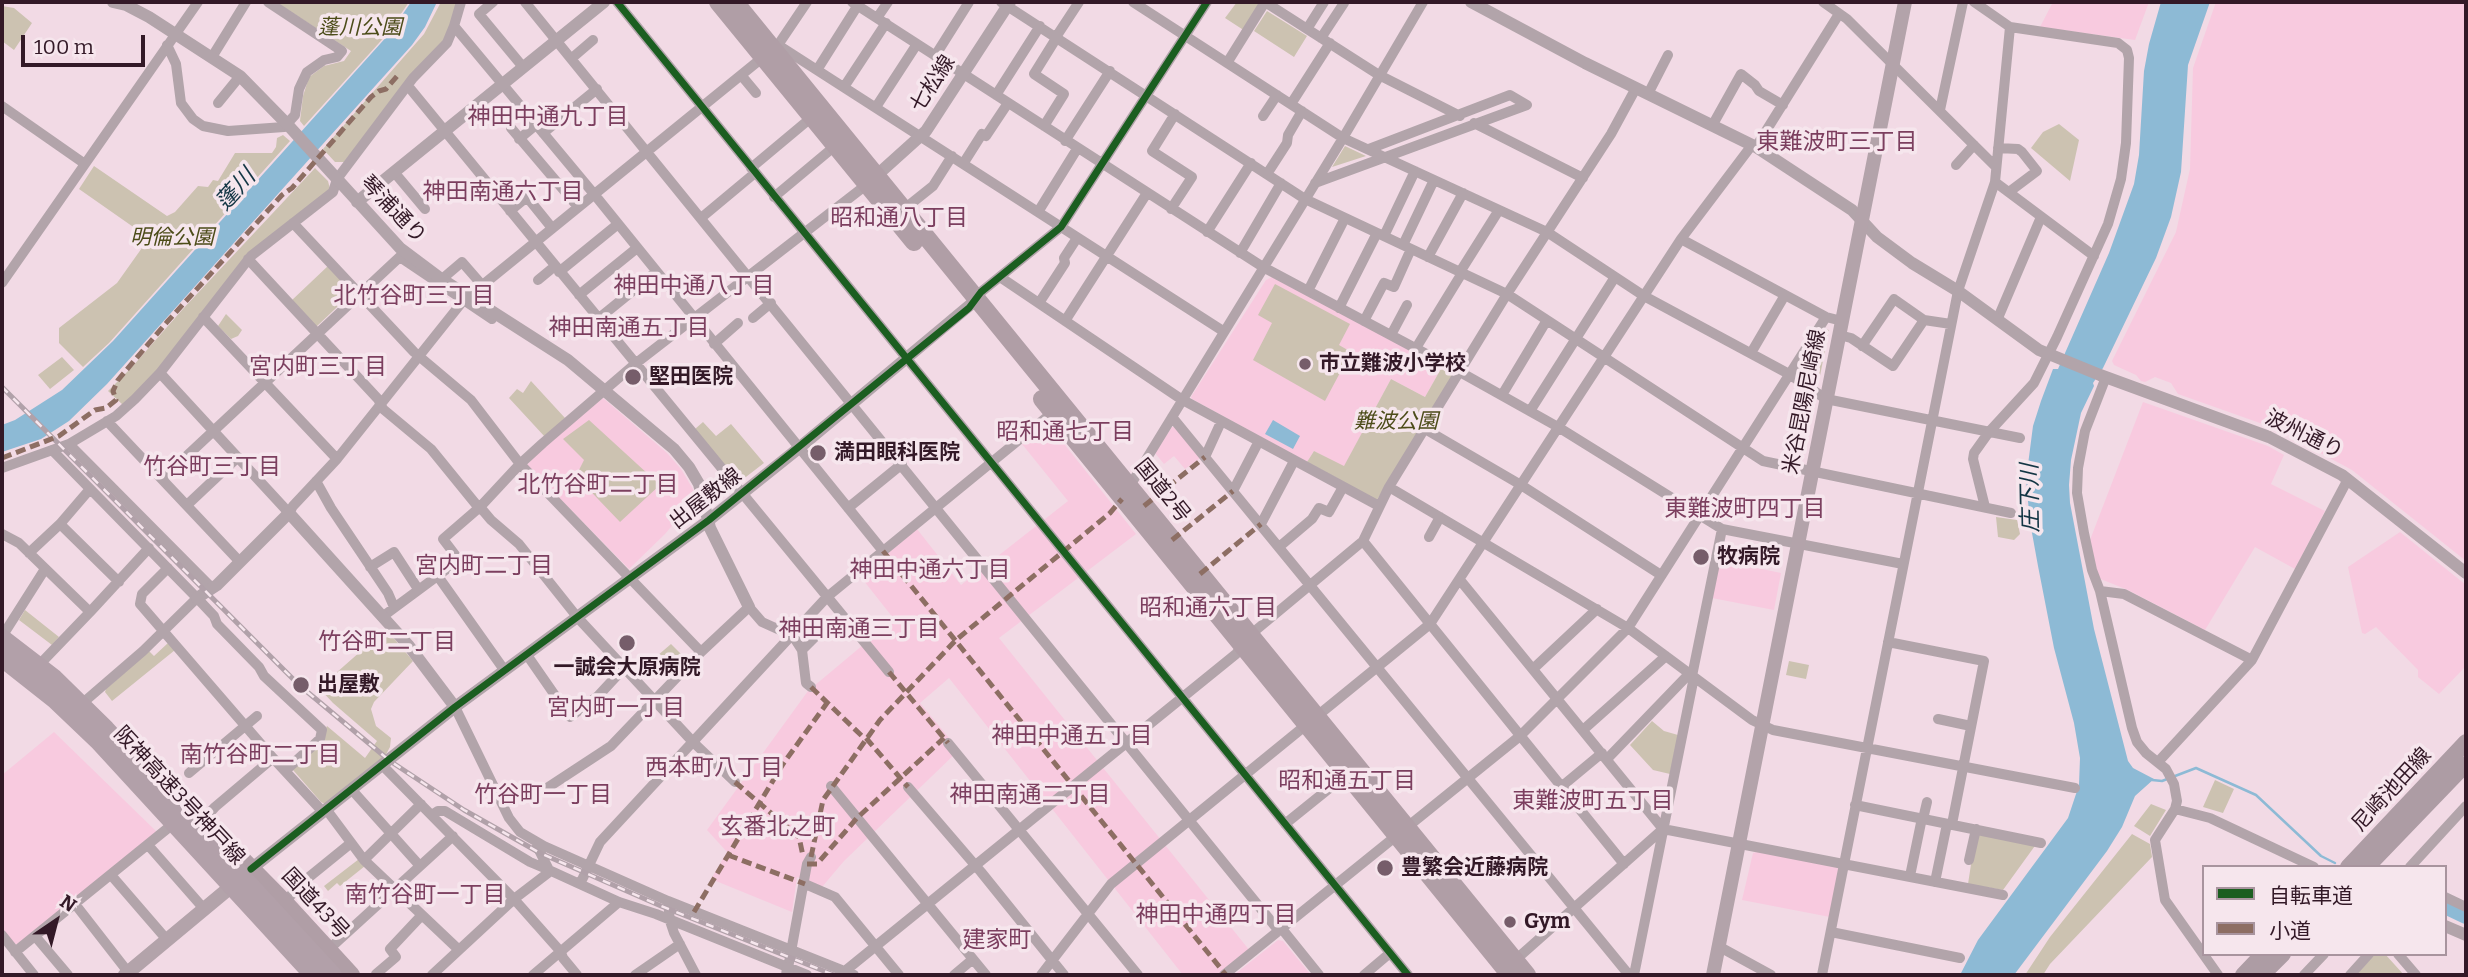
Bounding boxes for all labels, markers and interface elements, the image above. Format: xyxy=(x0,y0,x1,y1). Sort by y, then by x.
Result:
park label: 蓬川公園 xyxy=(318,15,402,41)
scale bar xyxy=(24,21,149,65)
text: 100 m xyxy=(34,34,94,60)
street label: 七松線 xyxy=(905,51,961,117)
district label: 神田中通九丁目 xyxy=(468,104,628,132)
district label: 東難波町三丁目 xyxy=(1757,129,1917,157)
water label: 蓬川 xyxy=(210,164,262,216)
street label: 琴浦通り xyxy=(355,171,431,249)
district label: 神田南通六丁目 xyxy=(423,179,583,207)
district label: 昭和通八丁目 xyxy=(830,205,968,233)
park label: 明倫公園 xyxy=(130,225,214,251)
district label: 神田中通八丁目 xyxy=(614,273,774,301)
district label: 北竹谷町三丁目 xyxy=(334,283,494,311)
district label: 神田南通五丁目 xyxy=(549,315,709,343)
street label: 米谷昆陽尼崎線 xyxy=(1779,327,1831,477)
place label: 市立難波小学校 xyxy=(1319,351,1466,377)
district label: 宮内町三丁目 xyxy=(249,354,387,382)
marker: 市立難波小学校 xyxy=(1297,356,1313,372)
place label: 堅田医院 xyxy=(649,364,733,390)
marker: 堅田医院 xyxy=(623,367,643,387)
street label: 波州通り xyxy=(2261,405,2347,465)
park label: 難波公園 xyxy=(1354,409,1438,435)
district label: 昭和通七丁目 xyxy=(996,419,1134,447)
place label: 満田眼科医院 xyxy=(834,440,960,466)
marker: 満田眼科医院 xyxy=(808,443,828,463)
district label: 竹谷町三丁目 xyxy=(143,454,281,482)
street label: 国道2号 xyxy=(1129,454,1195,528)
street label: 出屋敷線 xyxy=(665,463,747,535)
water label: 庄下川 xyxy=(2017,463,2045,533)
district label: 北竹谷町二丁目 xyxy=(518,472,678,500)
district label: 東難波町四丁目 xyxy=(1665,496,1825,524)
place label: 牧病院 xyxy=(1717,544,1780,570)
marker: 牧病院 xyxy=(1691,547,1711,567)
district label: 宮内町二丁目 xyxy=(415,553,553,581)
district label: 神田中通六丁目 xyxy=(850,557,1010,585)
district label: 昭和通六丁目 xyxy=(1139,595,1277,623)
district label: 神田南通三丁目 xyxy=(779,616,939,644)
district label: 竹谷町二丁目 xyxy=(318,629,456,657)
marker: 一誠会大原病院 xyxy=(617,633,637,653)
place label: 一誠会大原病院 xyxy=(554,655,700,681)
place label: 出屋敷 xyxy=(317,672,380,698)
marker: 出屋敷 xyxy=(291,675,311,695)
district label: 宮内町一丁目 xyxy=(547,695,685,723)
street label: 阪神高速3号神戸線 xyxy=(108,722,250,870)
district label: 神田中通五丁目 xyxy=(992,723,1152,751)
district label: 南竹谷町二丁目 xyxy=(180,742,340,770)
street label: 尼崎池田線 xyxy=(2347,743,2437,837)
district label: 西本町八丁目 xyxy=(645,755,783,783)
district label: 昭和通五丁目 xyxy=(1278,768,1416,796)
district label: 竹谷町一丁目 xyxy=(474,782,612,810)
district label: 神田南通二丁目 xyxy=(950,782,1110,810)
district label: 東難波町五丁目 xyxy=(1513,788,1673,816)
district label: 玄番北之町 xyxy=(721,814,835,842)
place label: 豊繁会近藤病院 xyxy=(1401,855,1548,881)
marker: 豊繁会近藤病院 xyxy=(1375,858,1395,878)
street label: 国道43号 xyxy=(276,864,354,944)
legend xyxy=(2202,865,2447,956)
district label: 南竹谷町一丁目 xyxy=(345,882,505,910)
text: 自転車道 xyxy=(2269,883,2353,909)
north arrow xyxy=(21,886,91,956)
text: N xyxy=(56,890,81,917)
district label: 神田中通四丁目 xyxy=(1136,902,1296,930)
place label: Gym xyxy=(1524,909,1570,935)
marker: Gym xyxy=(1502,914,1518,930)
text: 小道 xyxy=(2269,918,2311,944)
district label: 建家町 xyxy=(963,927,1031,955)

